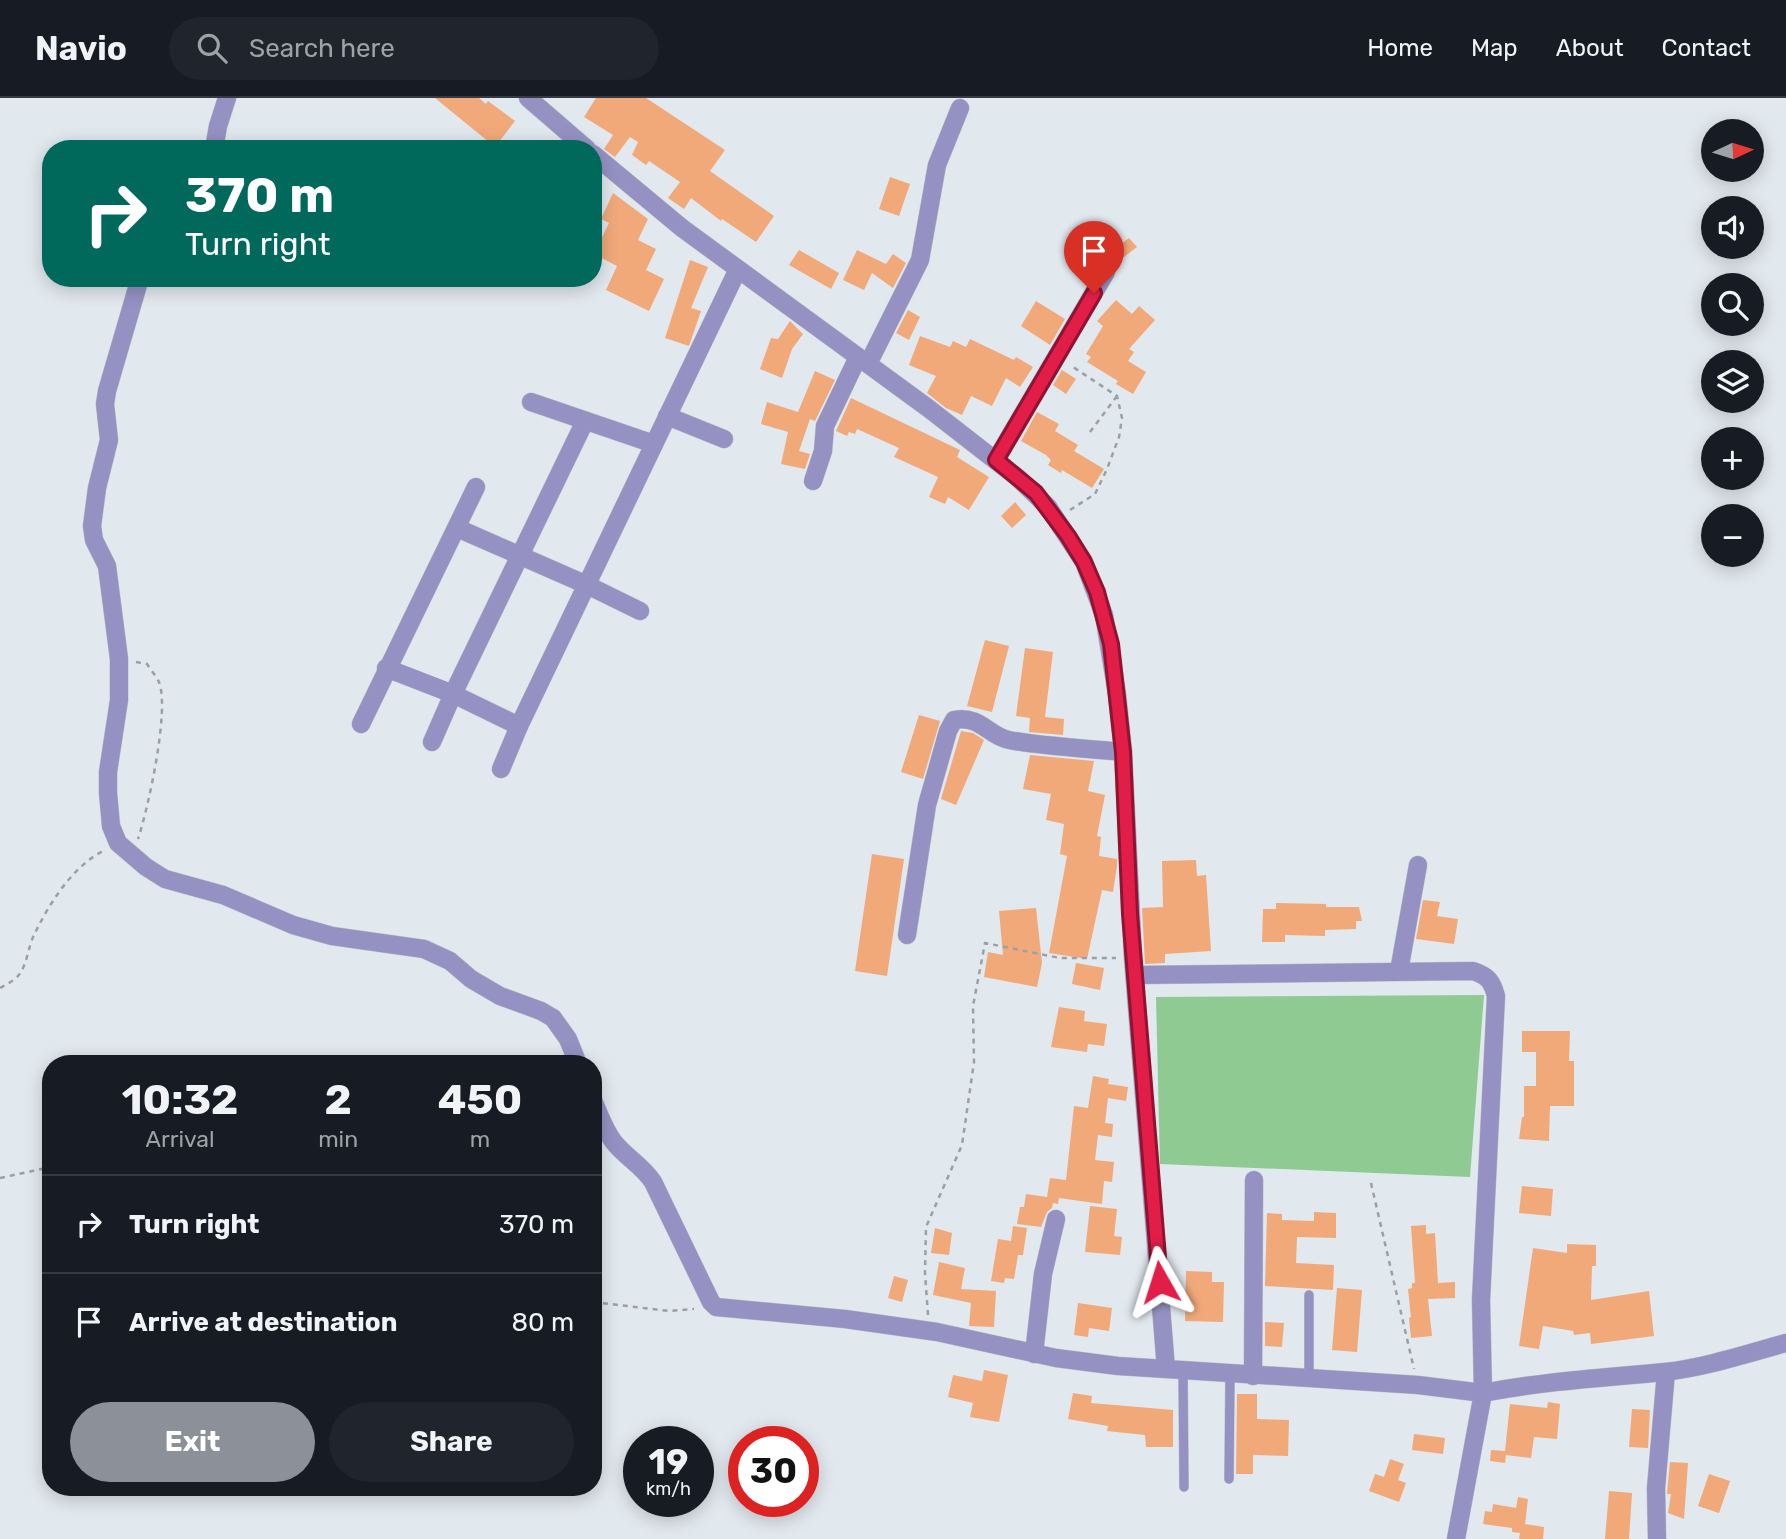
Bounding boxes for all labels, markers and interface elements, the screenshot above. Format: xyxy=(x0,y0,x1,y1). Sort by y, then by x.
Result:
search box xyxy=(169,17,659,80)
text: Navio xyxy=(35,29,127,68)
icon: search xyxy=(193,29,231,67)
text: Search here xyxy=(249,33,395,64)
text: Home xyxy=(1367,34,1433,62)
text: Map xyxy=(1471,34,1518,62)
text: About xyxy=(1556,34,1624,62)
text: Contact xyxy=(1662,34,1751,62)
north arrow xyxy=(1701,119,1764,182)
map controls xyxy=(1701,119,1764,567)
text: 370 m xyxy=(185,166,334,224)
icon: right xyxy=(70,168,161,259)
button: sound xyxy=(1701,196,1764,259)
pin xyxy=(1064,221,1124,293)
text: Turn right xyxy=(185,225,330,263)
icon: arrive xyxy=(1075,232,1113,270)
button: search xyxy=(1701,273,1764,336)
button: layers xyxy=(1701,350,1764,413)
button: + xyxy=(1701,427,1764,490)
button: − xyxy=(1701,504,1764,567)
text: 10:32 xyxy=(122,1075,238,1125)
text: 2 xyxy=(324,1075,352,1125)
text: 450 xyxy=(438,1075,522,1125)
text: Arrival xyxy=(146,1125,215,1153)
text: min xyxy=(318,1125,358,1153)
text: m xyxy=(470,1125,490,1153)
icon: right xyxy=(70,1205,108,1243)
text: Turn right xyxy=(129,1209,259,1240)
text: 370 m xyxy=(499,1209,574,1240)
position arrow xyxy=(1123,1245,1197,1319)
icon: arrive xyxy=(70,1303,108,1341)
text: Arrive at destination xyxy=(129,1307,397,1338)
text: 80 m xyxy=(511,1307,574,1338)
button: Exit xyxy=(70,1402,315,1482)
button: Share xyxy=(329,1402,574,1482)
speed limit sign: 30 xyxy=(728,1426,819,1517)
text: 19 xyxy=(649,1441,688,1483)
text: km/h xyxy=(646,1478,691,1500)

